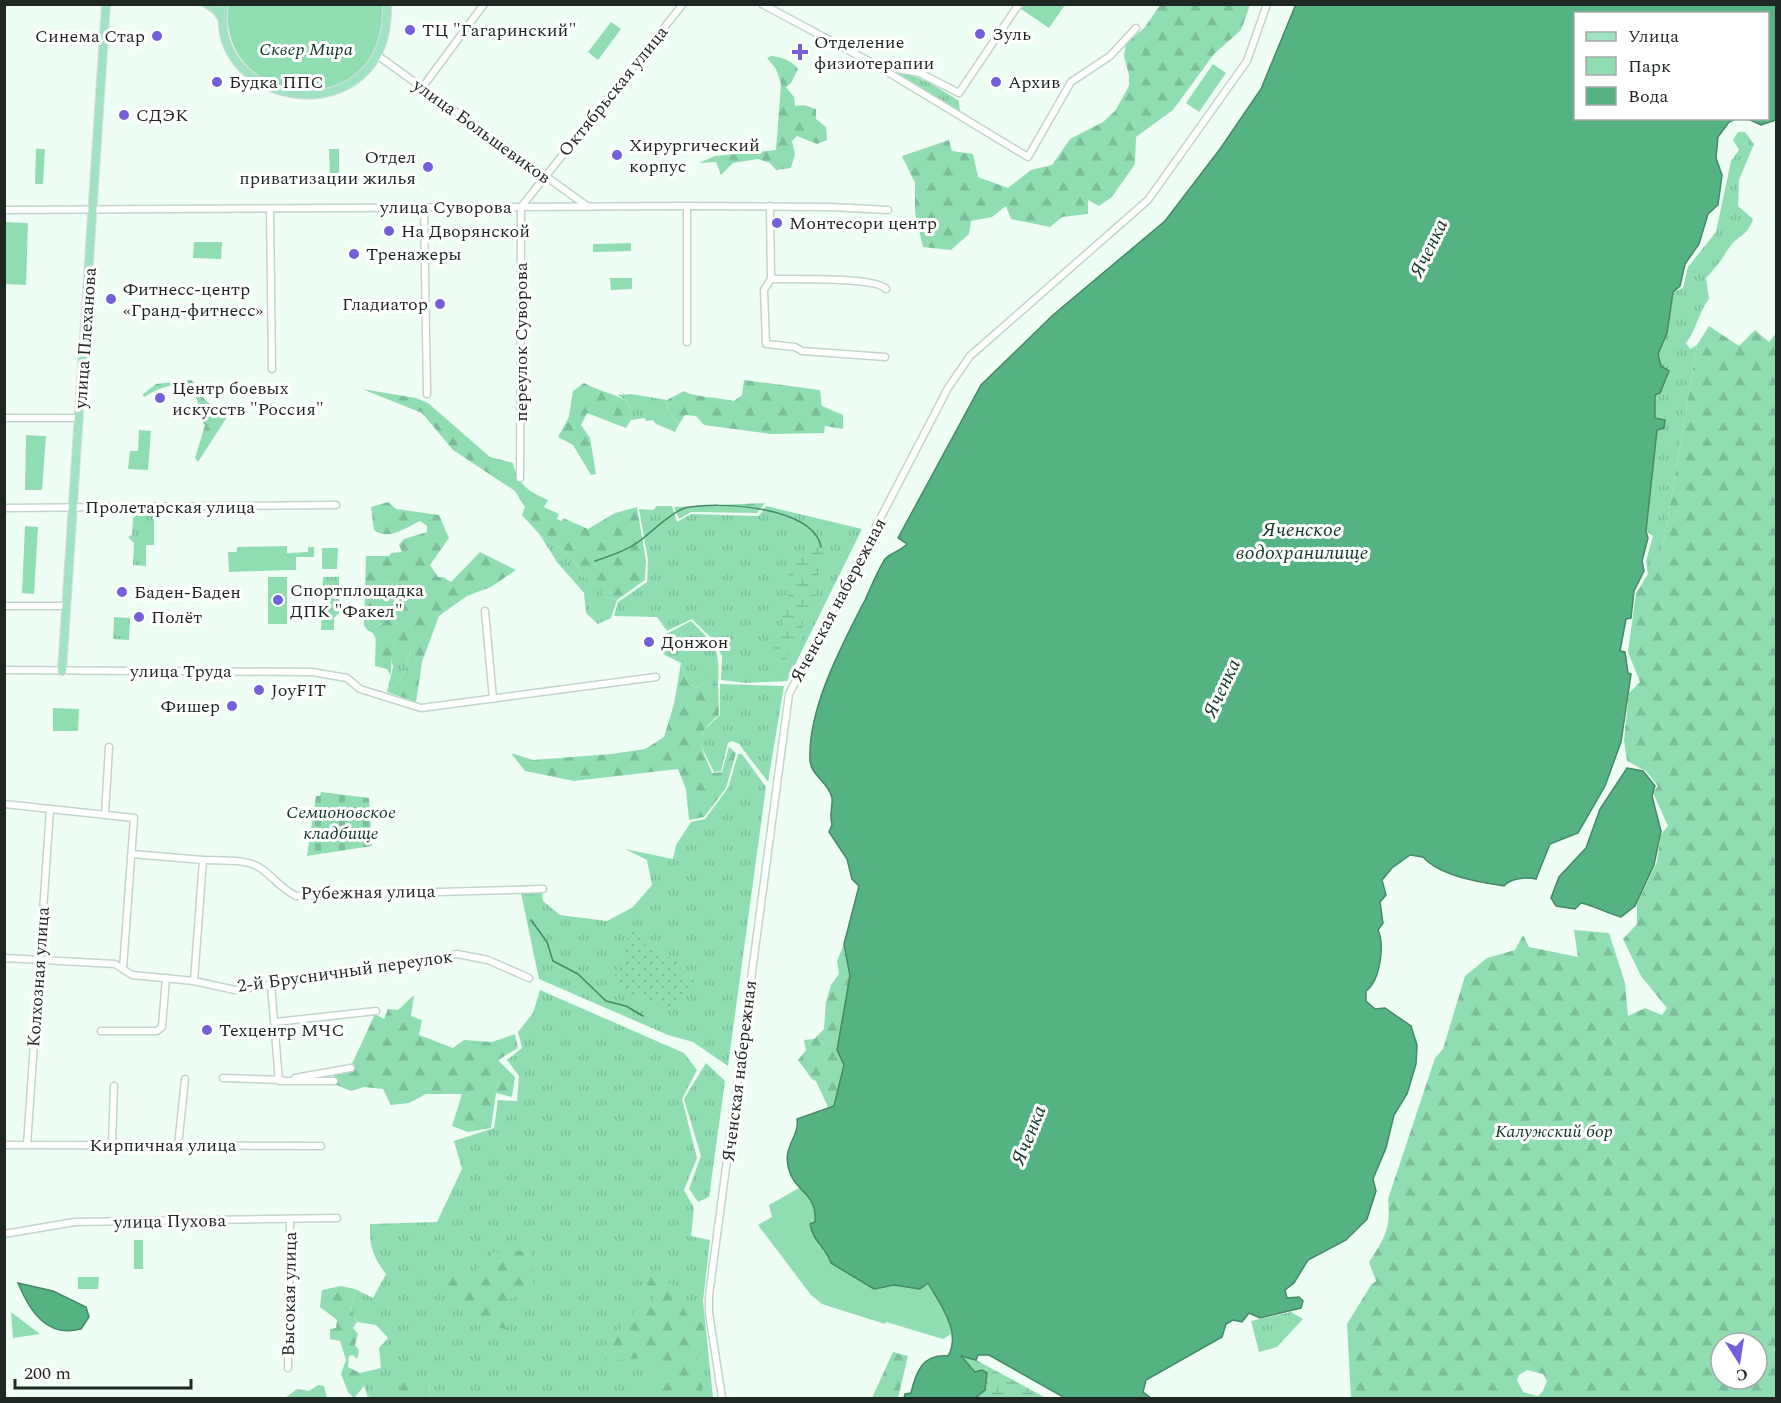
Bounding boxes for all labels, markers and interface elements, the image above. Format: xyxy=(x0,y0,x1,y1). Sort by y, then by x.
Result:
legend xyxy=(1574,12,1769,120)
place label: ТЦ "Гагаринский" xyxy=(422,17,577,44)
street label: Октябрьская улица xyxy=(552,20,675,163)
place label: Зуль xyxy=(992,21,1031,48)
place label: Синема Стар xyxy=(35,23,145,50)
marker: ТЦ "Гагаринский" xyxy=(403,23,417,37)
text: Улица xyxy=(1628,23,1679,50)
marker: Зуль xyxy=(973,27,987,41)
marker: Синема Стар xyxy=(150,29,164,43)
place label: Отделение физиотерапии xyxy=(814,29,934,77)
park label: Сквер Мира xyxy=(259,36,353,63)
marker: Отделение физиотерапии xyxy=(791,43,809,61)
text: Парк xyxy=(1628,53,1671,80)
place label: Будка ППС xyxy=(229,69,324,96)
place label: Архив xyxy=(1008,69,1060,96)
street label: улица Большевиков xyxy=(406,71,556,191)
marker: Будка ППС xyxy=(210,75,224,89)
marker: Архив xyxy=(989,75,1003,89)
text: Вода xyxy=(1628,83,1668,110)
place label: СДЭК xyxy=(136,102,188,129)
marker: СДЭК xyxy=(117,108,131,122)
place label: Хирургический корпус xyxy=(629,132,760,180)
place label: Отдел приватизации жилья xyxy=(239,144,416,192)
marker: Хирургический корпус xyxy=(610,148,624,162)
marker: Отдел приватизации жилья xyxy=(421,160,435,174)
street label: улица Суворова xyxy=(379,194,512,221)
place label: Монтесори центр xyxy=(789,210,937,237)
water label: Яченка xyxy=(1401,214,1456,284)
marker: Монтесори центр xyxy=(770,216,784,230)
place label: На Дворянской xyxy=(401,218,530,245)
marker: На Дворянской xyxy=(382,224,396,238)
place label: Тренажеры xyxy=(366,241,462,268)
marker: Тренажеры xyxy=(347,247,361,261)
street label: переулок Суворова xyxy=(508,262,535,422)
street label: улица Плеханова xyxy=(67,266,104,411)
place label: Фитнесс-центр «Гранд-фитнесс» xyxy=(123,276,263,324)
place label: Гладиатор xyxy=(342,291,428,318)
marker: Фитнесс-центр «Гранд-фитнесс» xyxy=(104,292,118,306)
marker: Гладиатор xyxy=(433,297,447,311)
place label: Центр боевых искусств "Россия" xyxy=(172,375,324,423)
marker: Центр боевых искусств "Россия" xyxy=(153,391,167,405)
street label: Пролетарская улица xyxy=(85,494,255,521)
street label: Яченская набережная xyxy=(784,513,893,687)
water label: Яченское водохранилище xyxy=(1236,515,1369,568)
place label: Спортплощадка ДПК "Факел" xyxy=(290,577,424,625)
place label: Баден-Баден xyxy=(134,579,241,606)
marker: Баден-Баден xyxy=(115,585,129,599)
marker: Спортплощадка ДПК "Факел" xyxy=(271,593,285,607)
place label: Полёт xyxy=(151,604,202,631)
marker: Полёт xyxy=(132,610,146,624)
place label: Донжон xyxy=(661,629,728,656)
marker: Донжон xyxy=(642,635,656,649)
water label: Яченка xyxy=(1195,654,1249,724)
street label: улица Труда xyxy=(129,658,232,685)
place label: JoyFIT xyxy=(271,677,326,704)
marker: JoyFIT xyxy=(252,683,266,697)
place label: Фишер xyxy=(161,693,220,720)
marker: Фишер xyxy=(225,699,239,713)
park label: Семионовское кладбище xyxy=(286,799,396,847)
street label: Рубежная улица xyxy=(300,878,436,907)
street label: Колхозная улица xyxy=(20,906,57,1048)
street label: 2-й Брусничный переулок xyxy=(236,943,455,1000)
street label: Яченская набережная xyxy=(715,979,764,1163)
place label: Техцентр МЧС xyxy=(219,1017,344,1044)
marker: Техцентр МЧС xyxy=(200,1023,214,1037)
water label: Яченка xyxy=(1003,1101,1054,1171)
park label: Калужский бор xyxy=(1495,1118,1613,1145)
street label: Кирпичная улица xyxy=(89,1132,237,1159)
street label: улица Пухова xyxy=(113,1207,227,1236)
street label: Высокая улица xyxy=(275,1231,304,1357)
north arrow xyxy=(1709,1331,1769,1391)
scale bar xyxy=(15,1352,190,1390)
text: 200 m xyxy=(24,1360,71,1387)
text: С xyxy=(1734,1362,1750,1388)

